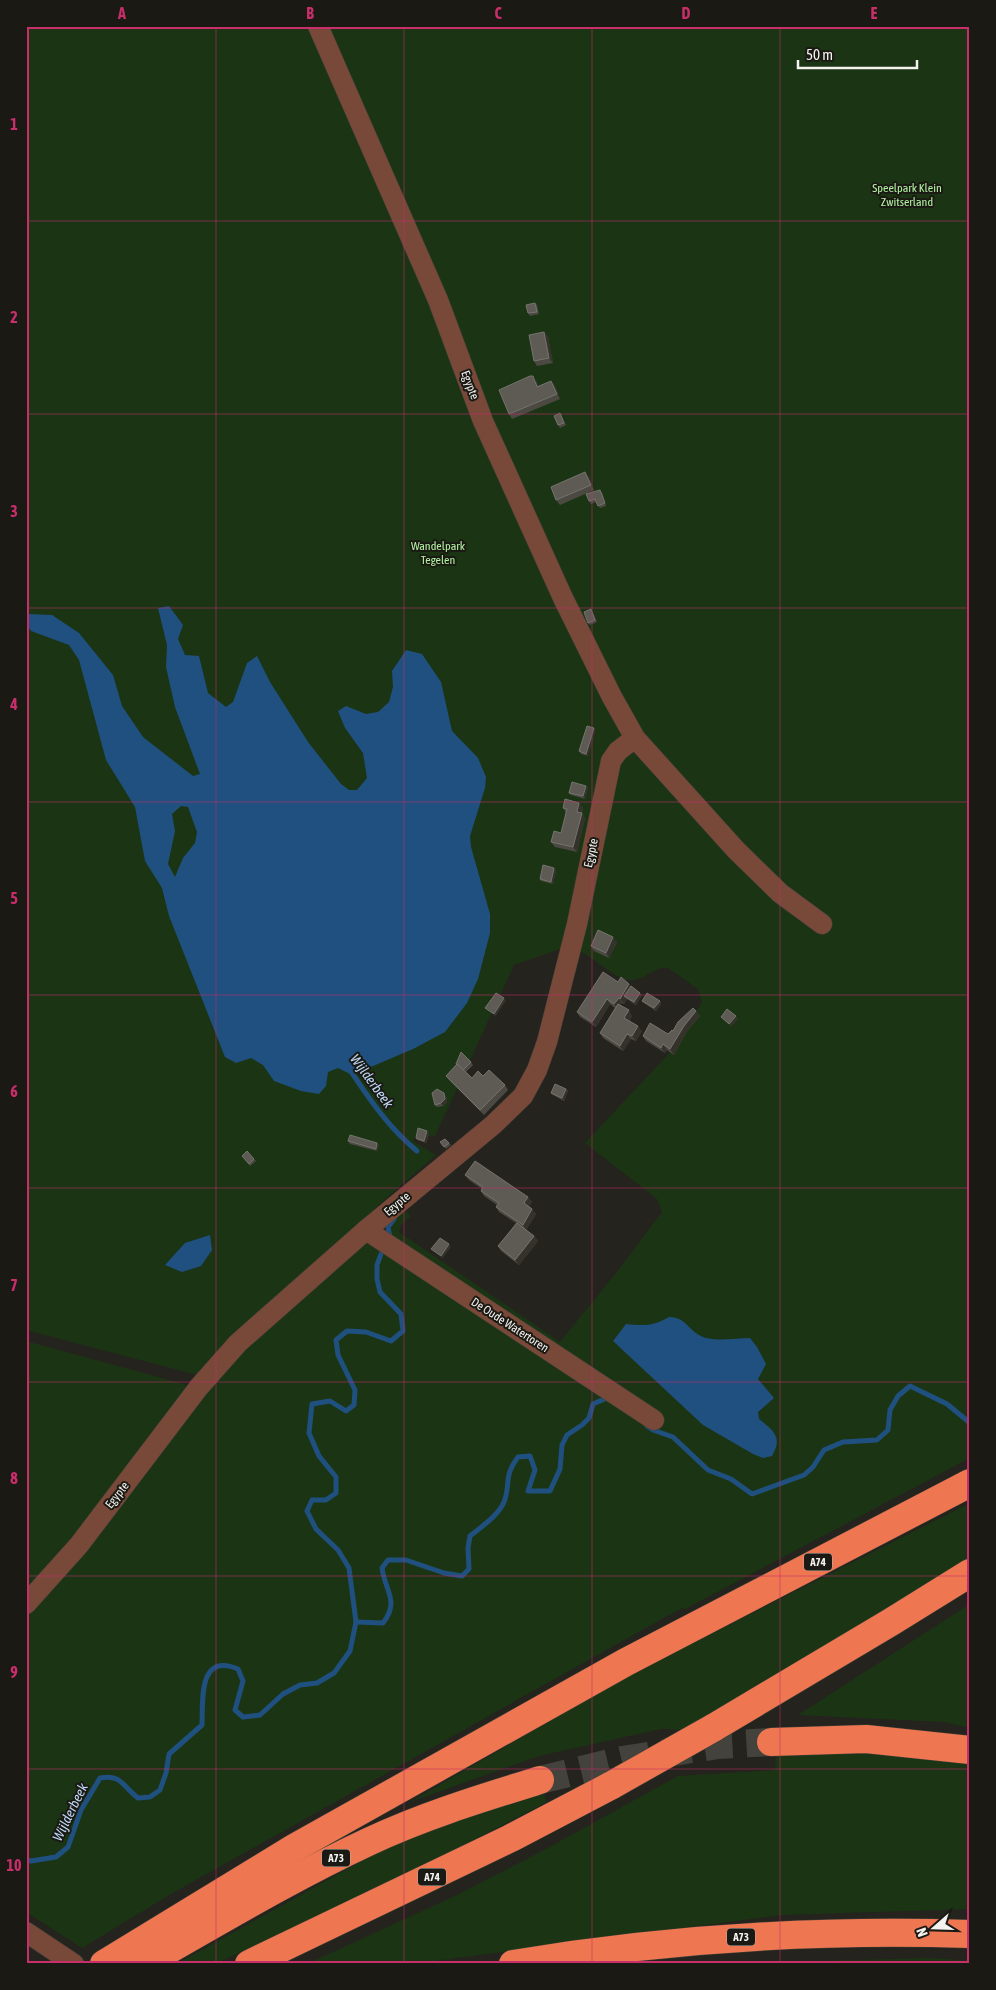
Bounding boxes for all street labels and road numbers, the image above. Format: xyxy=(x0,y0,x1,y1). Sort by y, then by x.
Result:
street label: Egypte xyxy=(458,369,482,401)
street label: Egypte xyxy=(581,837,601,869)
street label: Egypte xyxy=(381,1189,413,1219)
street label: De Oude Watertoren xyxy=(469,1295,551,1355)
street label: Egypte xyxy=(102,1479,132,1511)
road number: A74 xyxy=(804,1554,832,1570)
road number: A73 xyxy=(322,1850,350,1866)
road number: A74 xyxy=(418,1868,446,1885)
road number: A73 xyxy=(727,1928,755,1945)

